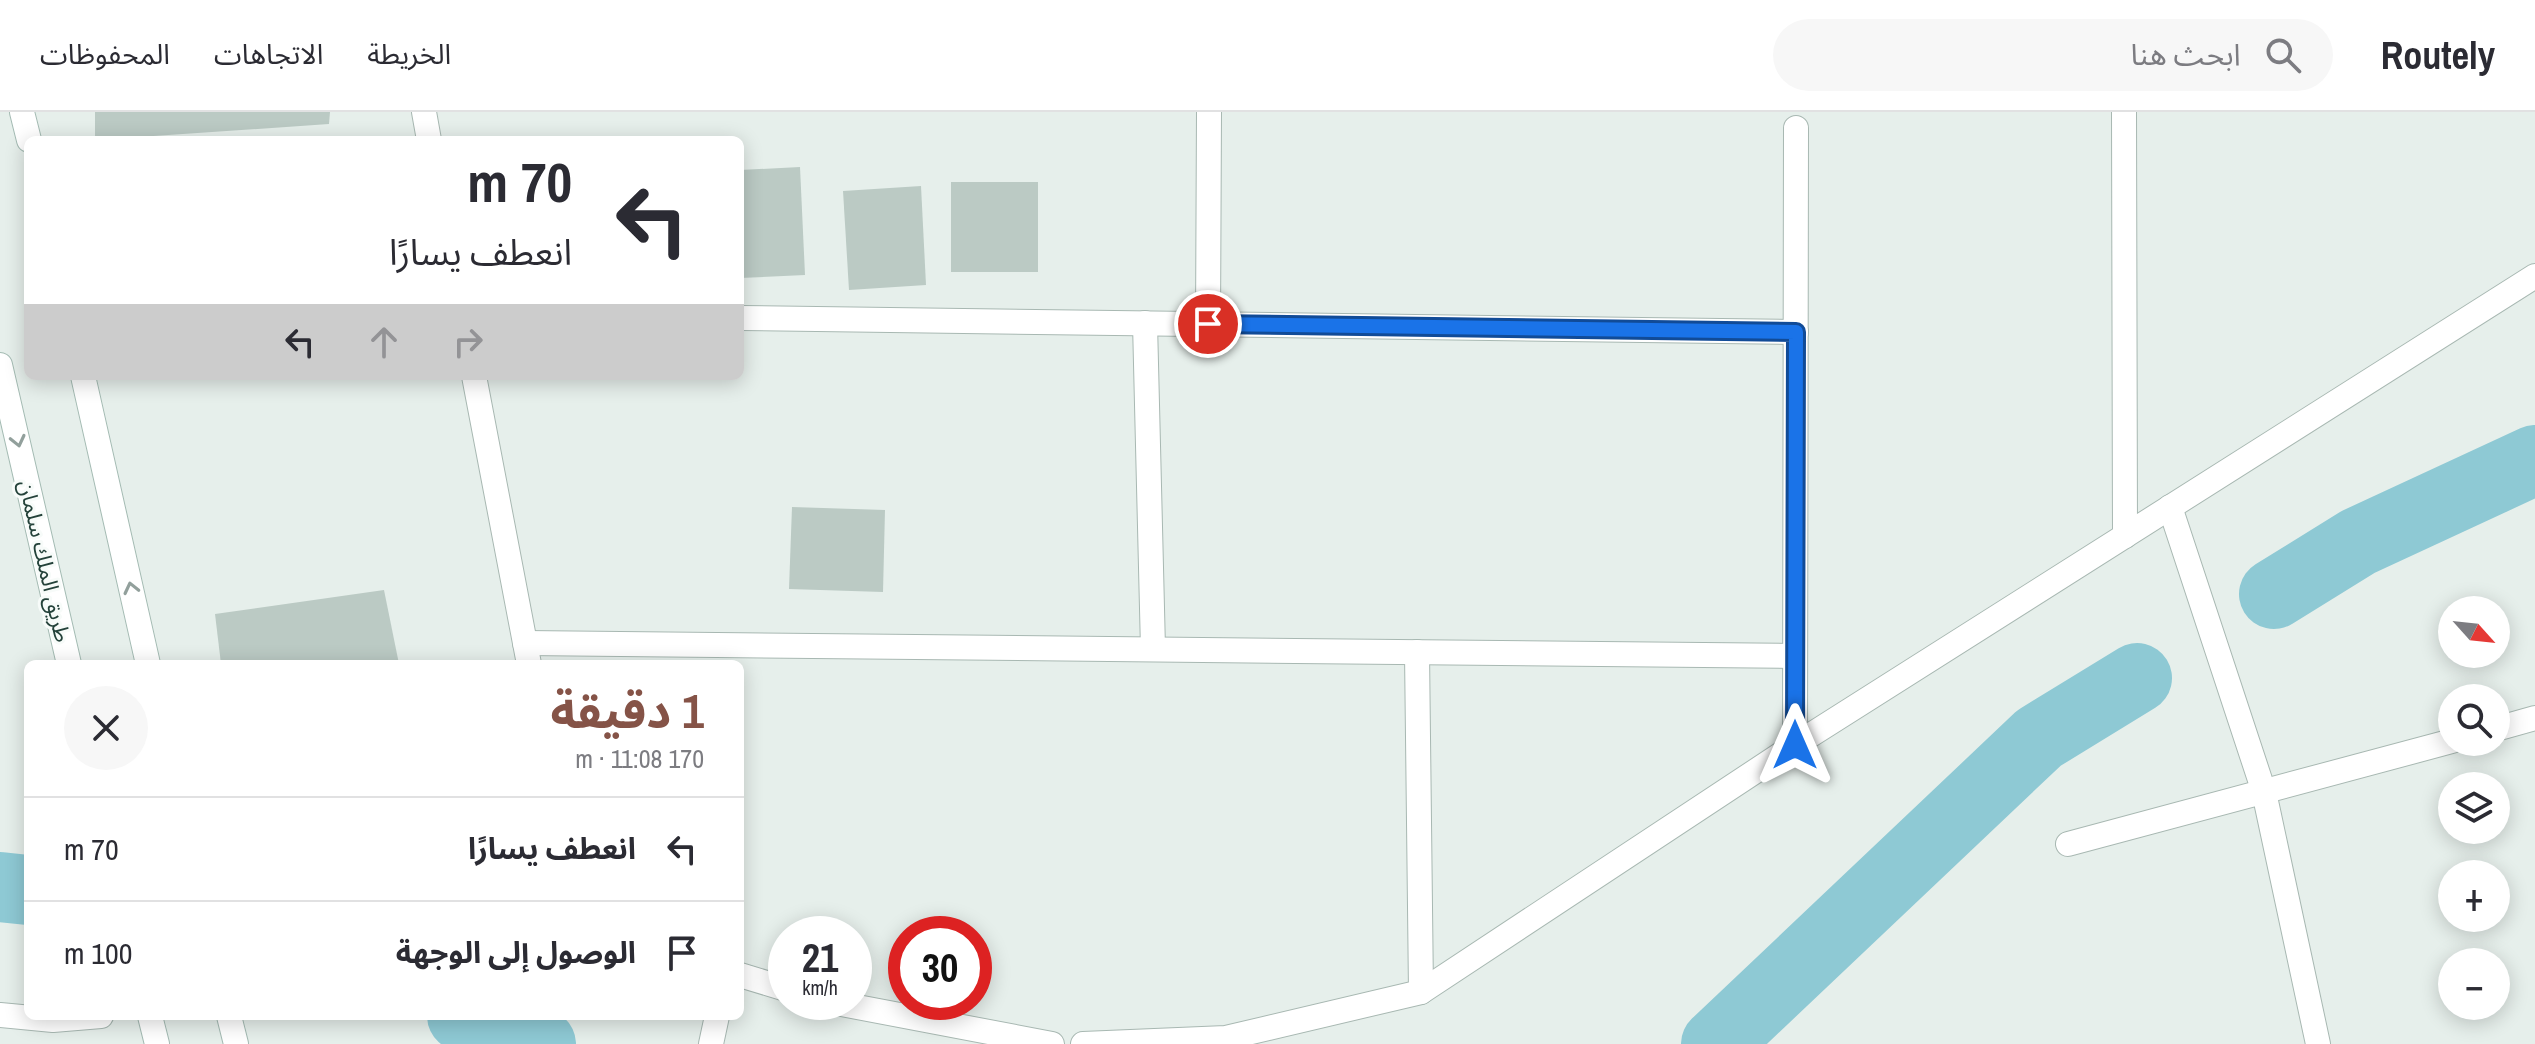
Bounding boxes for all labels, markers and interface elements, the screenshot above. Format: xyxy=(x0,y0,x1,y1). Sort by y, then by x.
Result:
search box xyxy=(1773,19,2333,91)
text: Routely xyxy=(2381,30,2495,81)
icon: search xyxy=(2261,33,2305,77)
text: ابحث هنا xyxy=(2131,34,2241,74)
text: المحفوظات xyxy=(40,35,170,73)
text: الاتجاهات xyxy=(214,35,323,73)
text: الخريطة xyxy=(367,35,451,73)
text: 70 m xyxy=(467,144,572,219)
icon: left xyxy=(600,168,704,272)
text: انعطف يسارًا xyxy=(389,228,572,276)
pin xyxy=(1174,290,1242,358)
icon: arrive xyxy=(1186,302,1230,346)
icon: left xyxy=(278,320,322,364)
icon: ahead xyxy=(362,320,406,364)
icon: right xyxy=(446,320,490,364)
one-way arrow xyxy=(8,434,25,447)
street label: طريق الملك سلمان xyxy=(12,477,78,645)
one-way arrow xyxy=(123,582,140,595)
north arrow xyxy=(2438,596,2510,668)
map controls xyxy=(2438,596,2510,1020)
text: 1 دقيقة xyxy=(550,678,704,743)
button: search xyxy=(2438,684,2510,756)
button: close xyxy=(64,686,148,770)
position arrow xyxy=(1753,703,1837,787)
text: 170 m · 11:08 xyxy=(575,741,704,776)
button: layers xyxy=(2438,772,2510,844)
icon: left xyxy=(660,827,704,871)
text: انعطف يسارًا xyxy=(468,828,636,868)
text: 70 m xyxy=(64,829,119,869)
button: + xyxy=(2438,860,2510,932)
speed limit sign: 30 xyxy=(888,916,992,1020)
icon: arrive xyxy=(660,931,704,975)
text: 21 xyxy=(802,931,838,984)
text: الوصول إلى الوجهة xyxy=(396,932,636,972)
text: 100 m xyxy=(64,933,132,973)
button: − xyxy=(2438,948,2510,1020)
text: km/h xyxy=(802,974,838,1001)

